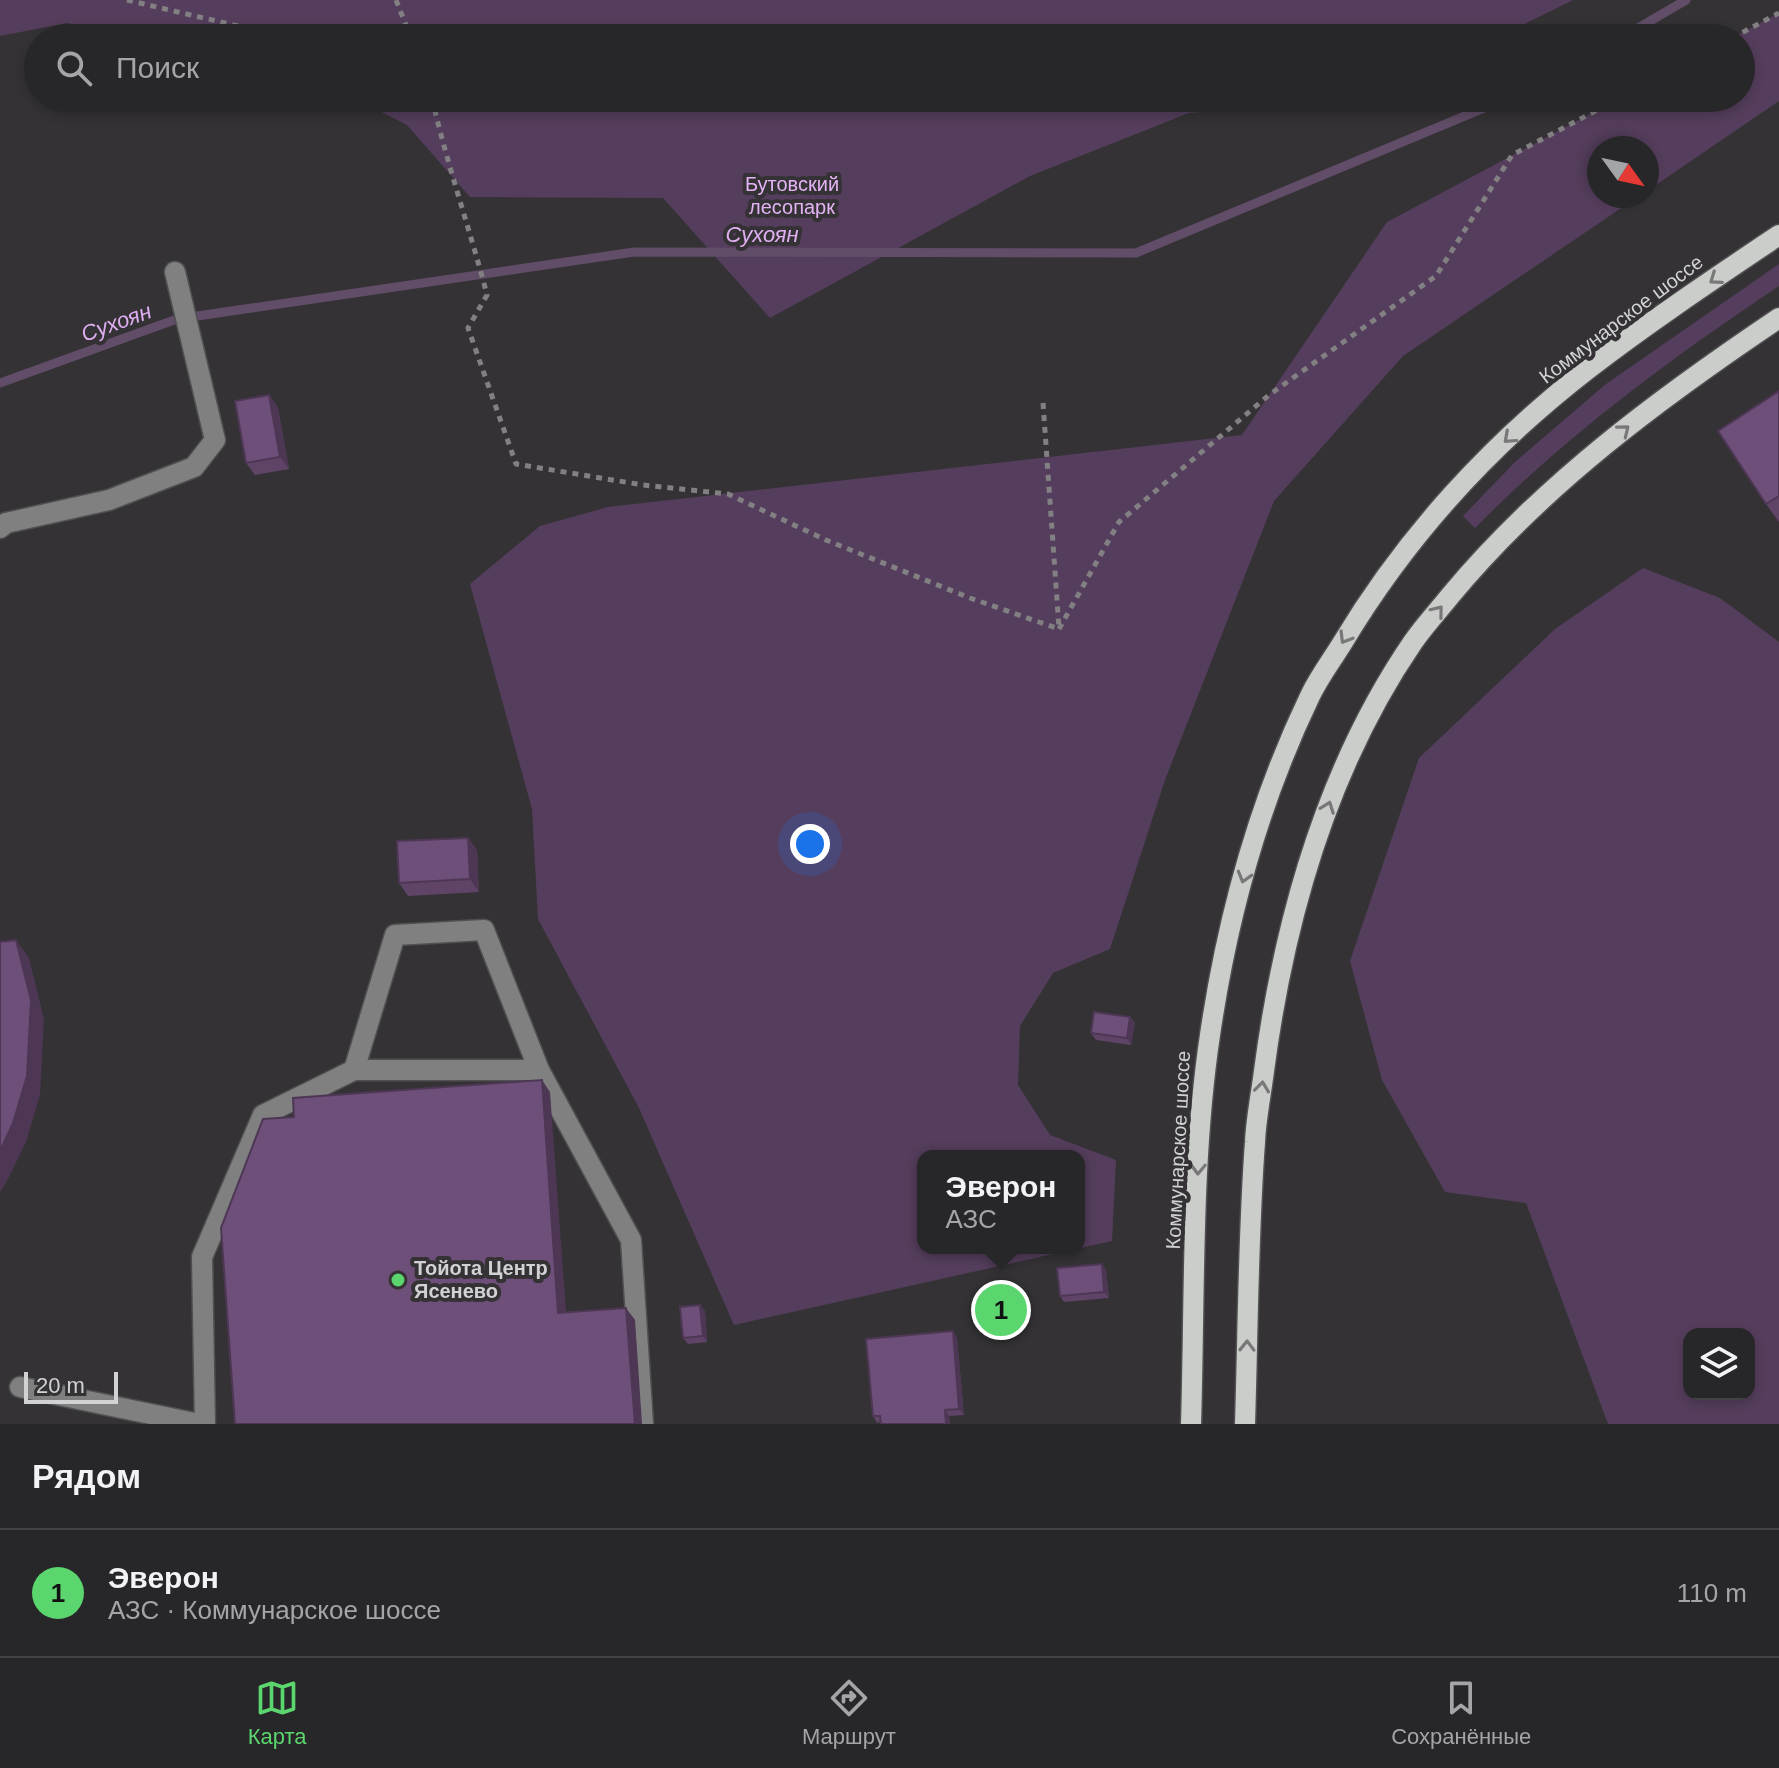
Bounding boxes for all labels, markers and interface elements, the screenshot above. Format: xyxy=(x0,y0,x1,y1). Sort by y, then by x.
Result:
search box xyxy=(24,24,1755,112)
icon: search xyxy=(52,46,96,90)
text: Поиск xyxy=(116,51,199,84)
north arrow xyxy=(1587,136,1659,208)
park label: Бутовский лесопарк xyxy=(745,173,839,218)
water label: Сухоян xyxy=(725,222,799,247)
street label: Коммунарское шоссе xyxy=(1535,250,1707,388)
one-way arrow xyxy=(1709,269,1723,284)
water label: Сухоян xyxy=(78,298,155,347)
one-way arrow xyxy=(1615,425,1629,440)
one-way arrow xyxy=(1504,428,1519,443)
one-way arrow xyxy=(1428,606,1443,620)
one-way arrow xyxy=(1339,629,1355,644)
one-way arrow xyxy=(1318,801,1334,815)
your location xyxy=(790,824,830,864)
one-way arrow xyxy=(1237,869,1254,883)
street label: Коммунарское шоссе xyxy=(1162,1050,1194,1250)
one-way arrow xyxy=(1253,1080,1270,1094)
popup xyxy=(917,1150,1085,1254)
one-way arrow xyxy=(1190,1163,1207,1176)
text: Эверон xyxy=(946,1170,1056,1203)
text: АЗС xyxy=(946,1204,997,1234)
place label: Тойота Центр Ясенево xyxy=(414,1257,548,1302)
marker: Тойота Центр Ясенево xyxy=(389,1271,407,1289)
pin: 1 xyxy=(975,1280,1027,1340)
map controls xyxy=(1683,1328,1755,1400)
button: layers xyxy=(1683,1328,1755,1400)
one-way arrow xyxy=(1239,1339,1256,1352)
scale bar xyxy=(24,1368,118,1404)
text: 20 m xyxy=(36,1373,85,1398)
text: Рядом xyxy=(32,1457,141,1495)
text: Эверон xyxy=(108,1561,219,1594)
text: 1 xyxy=(51,1578,65,1608)
text: 110 m xyxy=(1677,1578,1747,1608)
text: АЗС · Коммунарское шоссе xyxy=(108,1595,441,1625)
tab: Карта xyxy=(248,1676,307,1750)
tab: Маршрут xyxy=(802,1676,896,1750)
tab: Сохранённые xyxy=(1391,1676,1531,1750)

